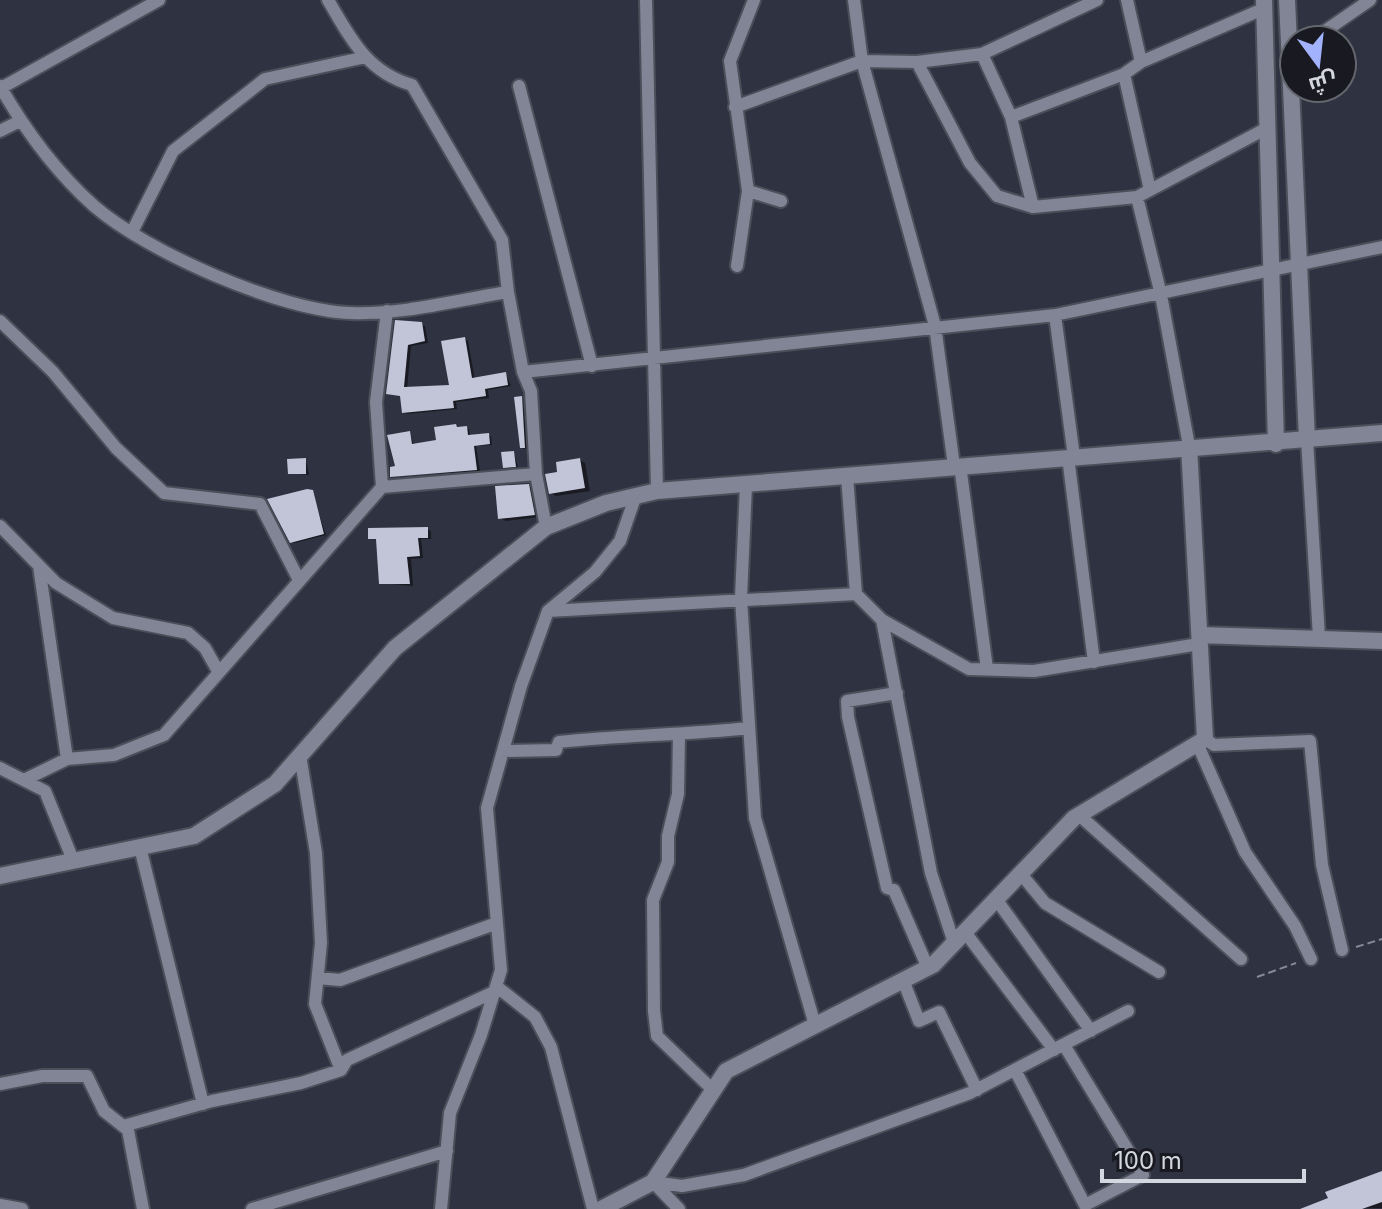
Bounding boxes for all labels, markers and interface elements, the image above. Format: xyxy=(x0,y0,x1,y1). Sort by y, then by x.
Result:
north arrow xyxy=(1278,24,1358,104)
text: ش xyxy=(1306,66,1340,100)
scale bar xyxy=(1102,1133,1304,1183)
text: 100 m xyxy=(1114,1146,1182,1175)

